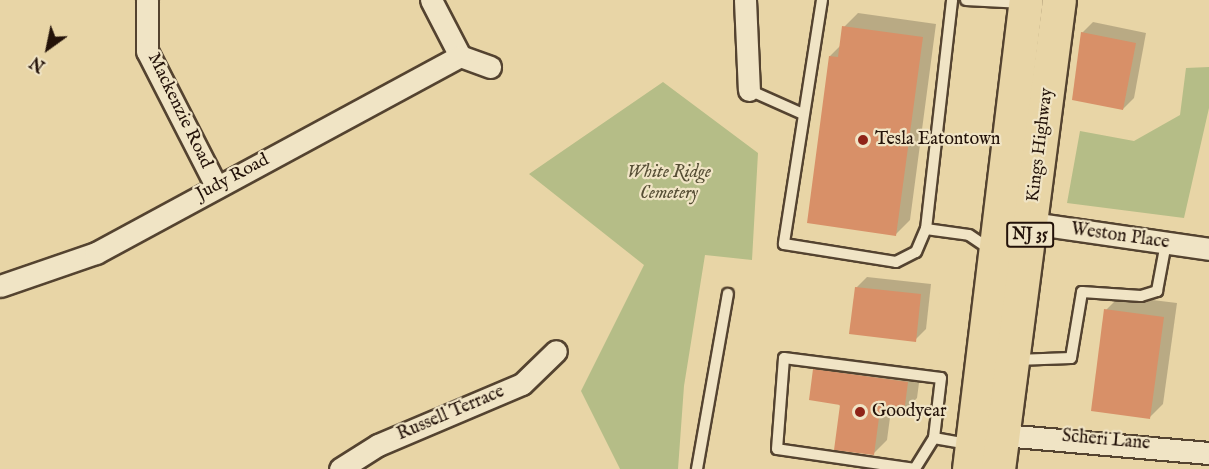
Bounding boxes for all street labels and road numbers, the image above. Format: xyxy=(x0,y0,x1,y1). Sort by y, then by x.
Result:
street label: Mackenzie Road xyxy=(142,50,216,172)
street label: Kings Highway xyxy=(1023,87,1059,203)
street label: Judy Road xyxy=(193,150,273,206)
street label: Weston Place xyxy=(1069,219,1171,255)
road number: NJ 35 xyxy=(1006,222,1054,248)
street label: Russell Terrace xyxy=(394,382,508,446)
street label: Scheri Lane xyxy=(1061,426,1151,456)

